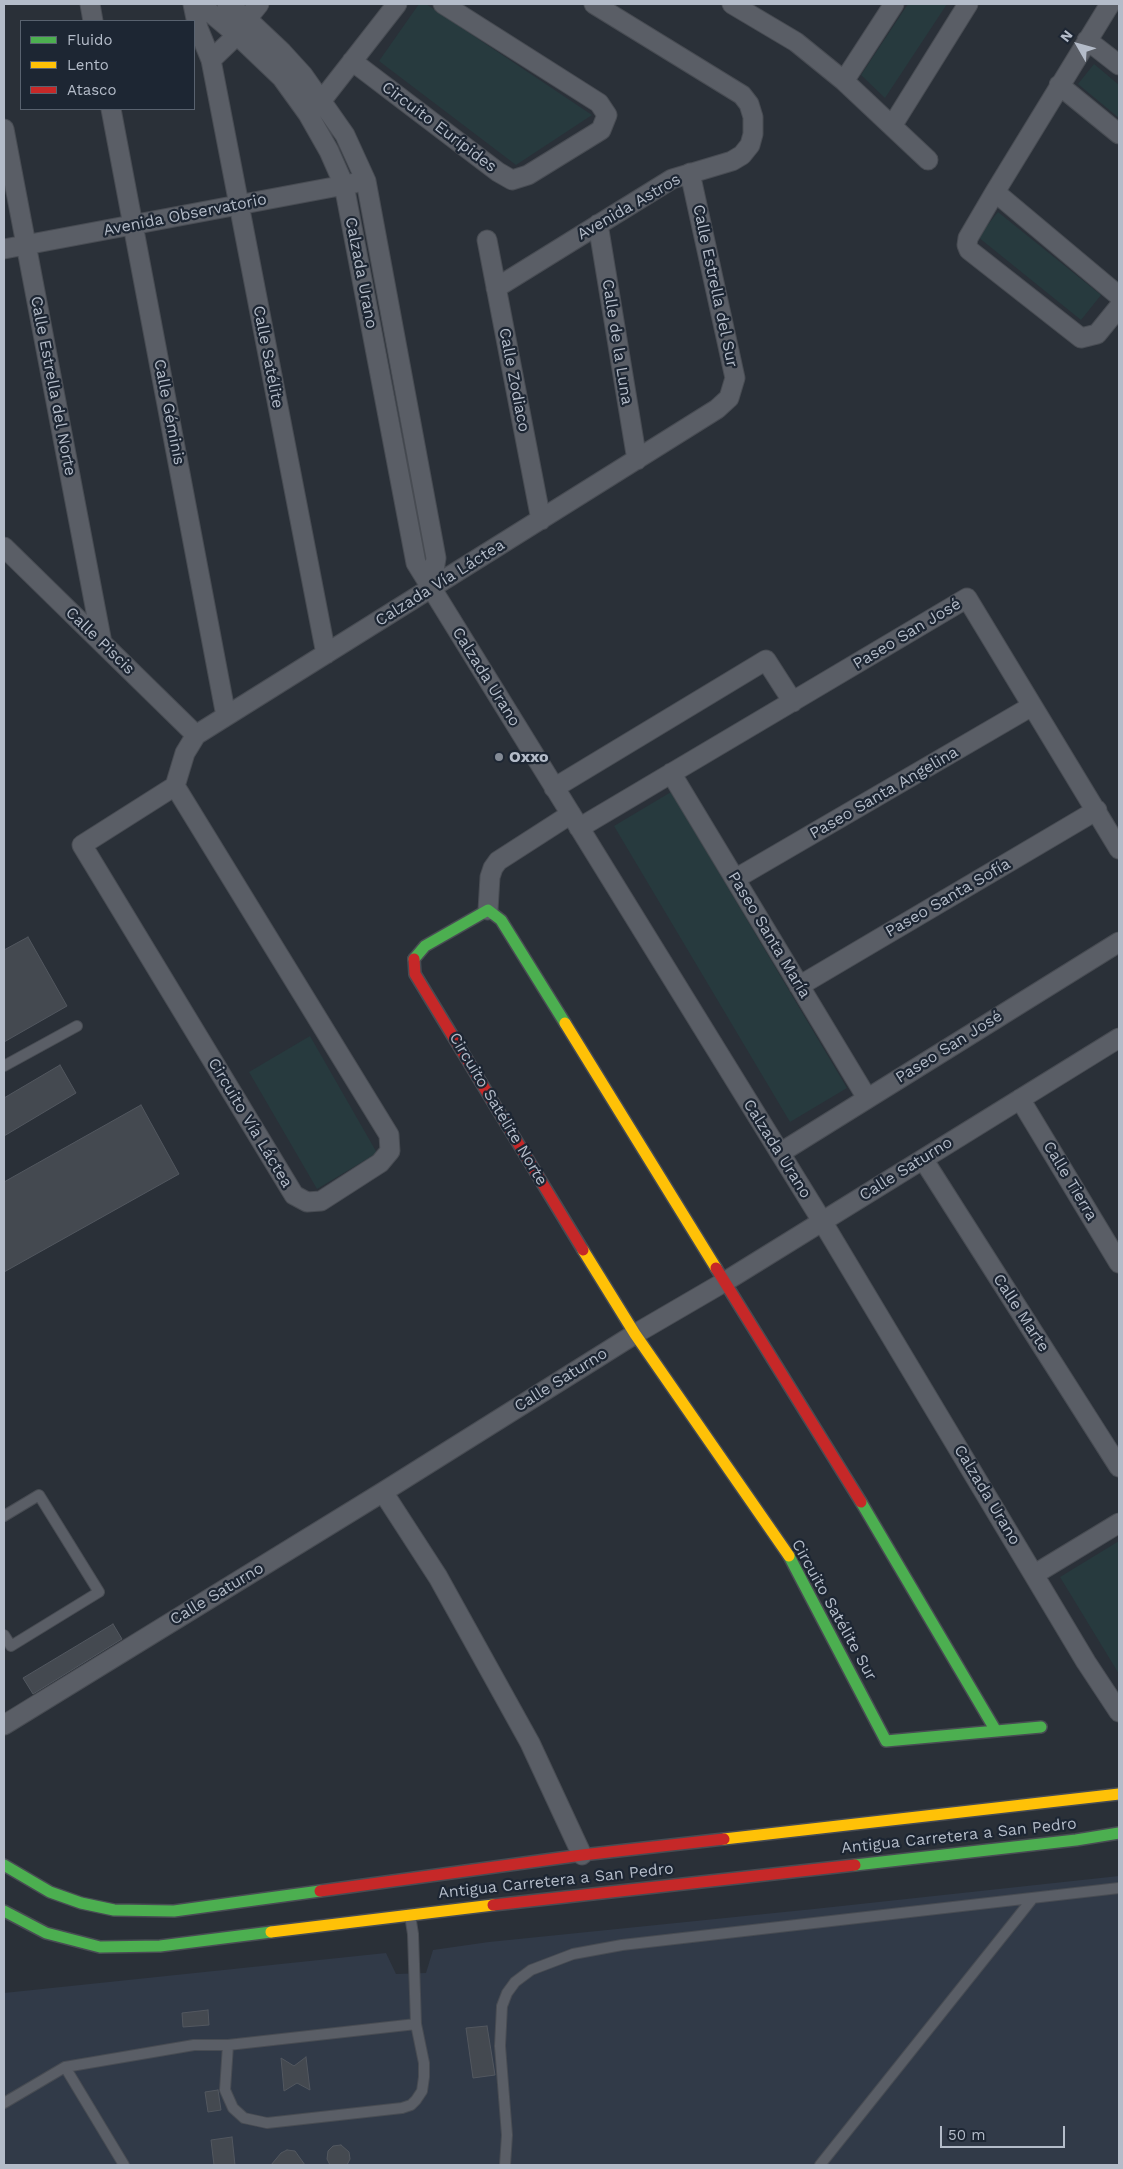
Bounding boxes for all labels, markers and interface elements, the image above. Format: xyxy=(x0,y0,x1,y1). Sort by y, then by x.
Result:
legend xyxy=(20,20,195,110)
north arrow xyxy=(1053,20,1103,70)
text: N xyxy=(1057,27,1076,45)
text: Fluido xyxy=(67,31,112,49)
text: Lento xyxy=(67,56,109,74)
street label: Circuito Eurípides xyxy=(378,78,500,176)
text: Atasco xyxy=(67,81,116,99)
street label: Avenida Astros xyxy=(574,170,684,244)
street label: Avenida Observatorio xyxy=(102,190,268,240)
street label: Calle Estrella del Sur xyxy=(688,203,742,369)
street label: Calzada Urano xyxy=(341,216,381,330)
street label: Calle de la Luna xyxy=(598,278,636,406)
street label: Calle Estrella del Norte xyxy=(26,295,80,477)
street label: Calle Satélite xyxy=(249,304,287,410)
street label: Calle Zodiaco xyxy=(494,326,534,434)
street label: Calle Géminis xyxy=(149,357,189,467)
street label: Calzada Vía Láctea xyxy=(372,535,508,631)
street label: Paseo San José xyxy=(850,594,964,674)
street label: Calle Piscis xyxy=(61,603,139,679)
street label: Calzada Urano xyxy=(448,624,524,730)
street label: Paseo Santa Angelina xyxy=(806,743,962,843)
place label: Oxxo xyxy=(509,747,549,767)
marker: Oxxo xyxy=(493,751,505,763)
street label: Paseo Santa Sofía xyxy=(882,854,1014,942)
street label: Paseo Santa María xyxy=(724,868,814,1002)
street label: Paseo San José xyxy=(892,1006,1006,1088)
street label: Circuito Satélite Norte xyxy=(445,1029,551,1189)
street label: Circuito Vía Láctea xyxy=(204,1055,296,1191)
street label: Calzada Urano xyxy=(739,1096,815,1202)
street label: Calle Saturno xyxy=(856,1133,956,1205)
street label: Calle Tierra xyxy=(1039,1138,1101,1224)
street label: Calle Marte xyxy=(989,1270,1053,1356)
street label: Calle Saturno xyxy=(511,1344,611,1416)
street label: Calzada Urano xyxy=(950,1442,1024,1548)
street label: Circuito Satélite Sur xyxy=(787,1536,881,1684)
street label: Calle Saturno xyxy=(167,1558,267,1630)
street label: Antigua Carretera a San Pedro xyxy=(840,1814,1078,1858)
street label: Antigua Carretera a San Pedro xyxy=(437,1859,675,1903)
scale bar xyxy=(943,2116,1068,2148)
text: 50 m xyxy=(948,2126,985,2144)

